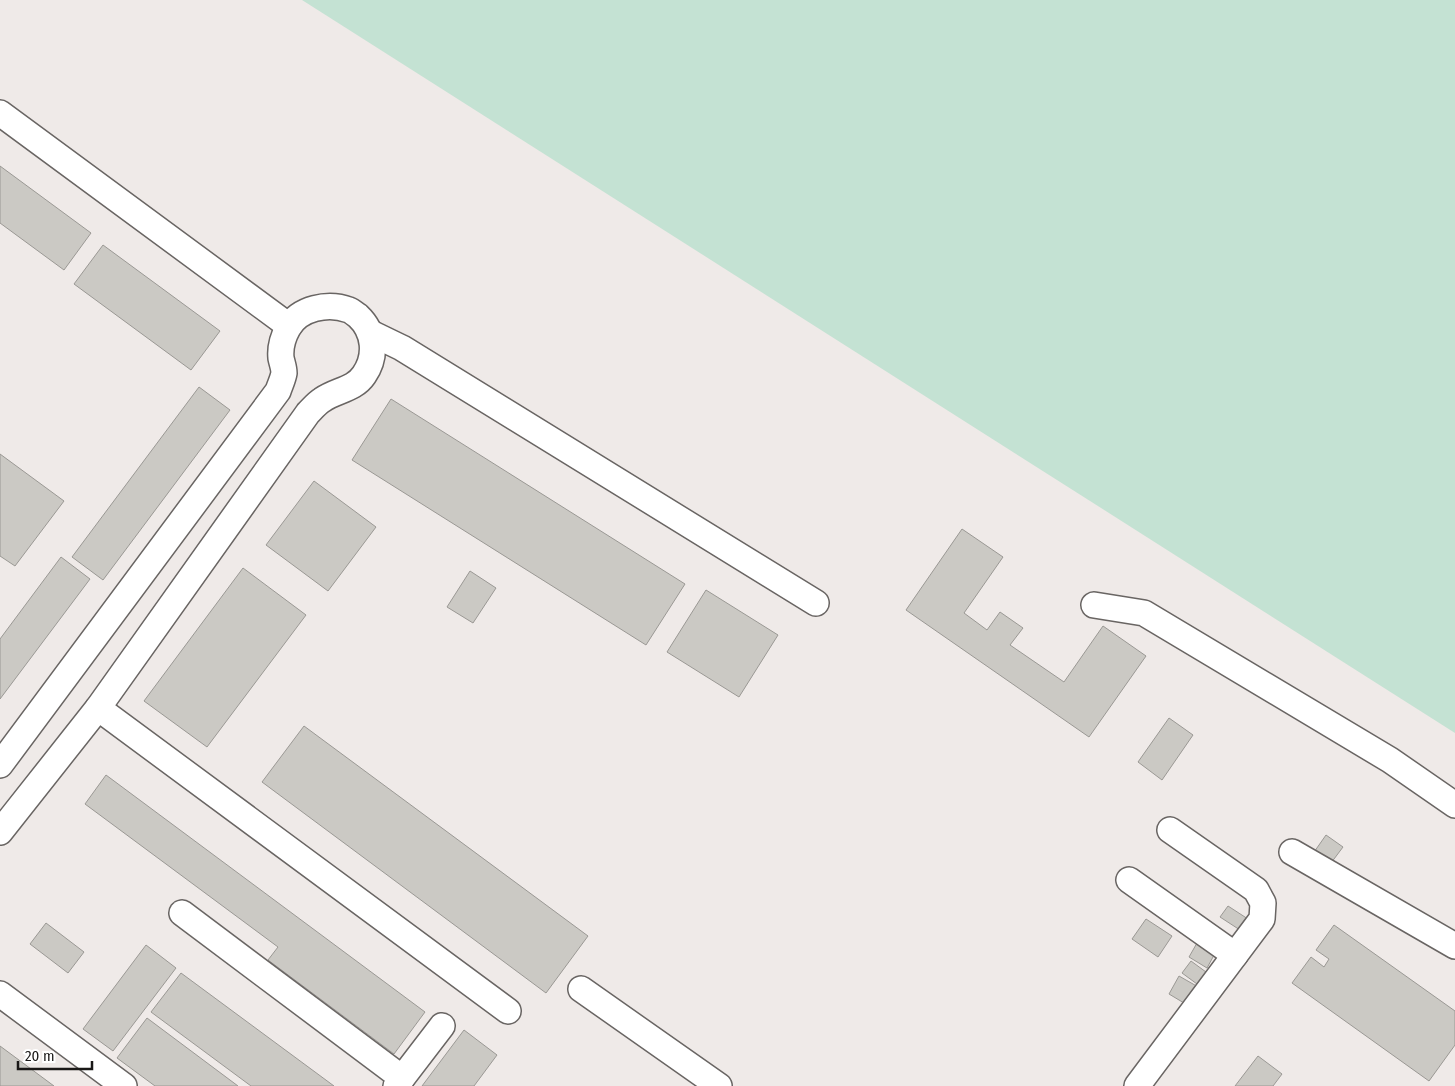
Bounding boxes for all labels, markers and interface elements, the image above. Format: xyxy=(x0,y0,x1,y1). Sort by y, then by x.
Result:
scale bar xyxy=(18,1038,91,1070)
text: 20 m xyxy=(25,1047,55,1065)

